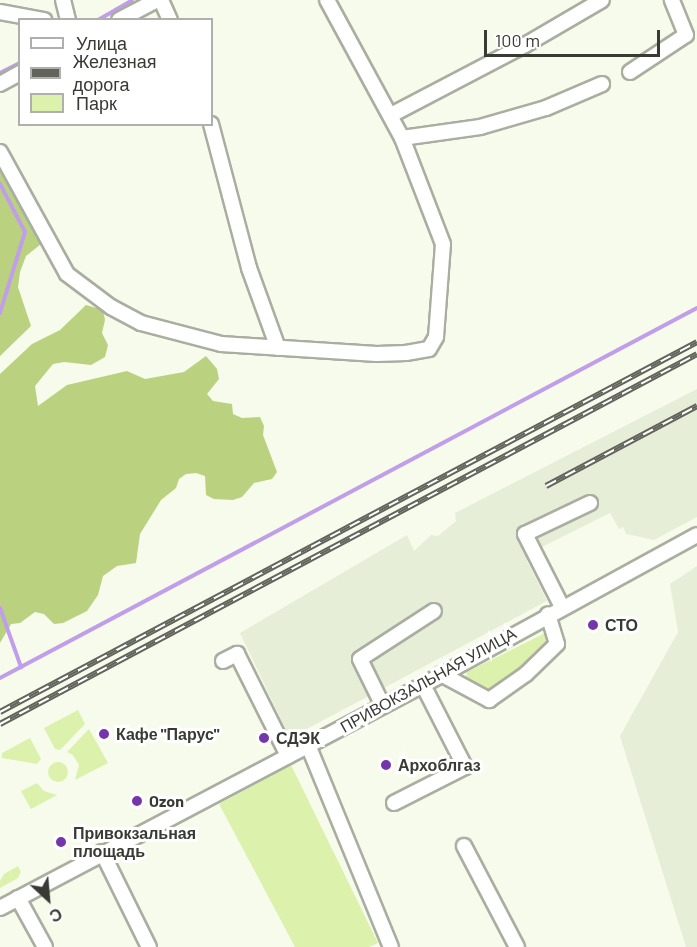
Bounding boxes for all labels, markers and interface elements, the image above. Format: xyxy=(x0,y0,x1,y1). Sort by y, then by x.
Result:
legend xyxy=(18,18,213,126)
scale bar xyxy=(487,18,662,56)
text: 100 m xyxy=(495,29,540,51)
text: Улица xyxy=(76,32,127,54)
text: Железная дорога xyxy=(73,50,157,95)
text: Парк xyxy=(76,92,117,114)
place label: СТО xyxy=(605,615,638,635)
marker: СТО xyxy=(586,618,600,632)
street label: ПРИВОКЗАЛЬНАЯ УЛИЦА xyxy=(337,624,519,736)
place label: Кафе "Парус" xyxy=(116,724,220,744)
marker: Кафе "Парус" xyxy=(97,727,111,741)
place label: СДЭК xyxy=(276,728,320,748)
marker: СДЭК xyxy=(257,731,271,745)
place label: Архоблгаз xyxy=(398,755,481,775)
marker: Архоблгаз xyxy=(379,758,393,772)
place label: Ozon xyxy=(149,791,184,811)
marker: Ozon xyxy=(130,794,144,808)
place label: Привокзальная площадь xyxy=(73,823,196,861)
marker: Привокзальная площадь xyxy=(54,835,68,849)
north arrow xyxy=(18,869,78,929)
text: С xyxy=(47,905,65,927)

